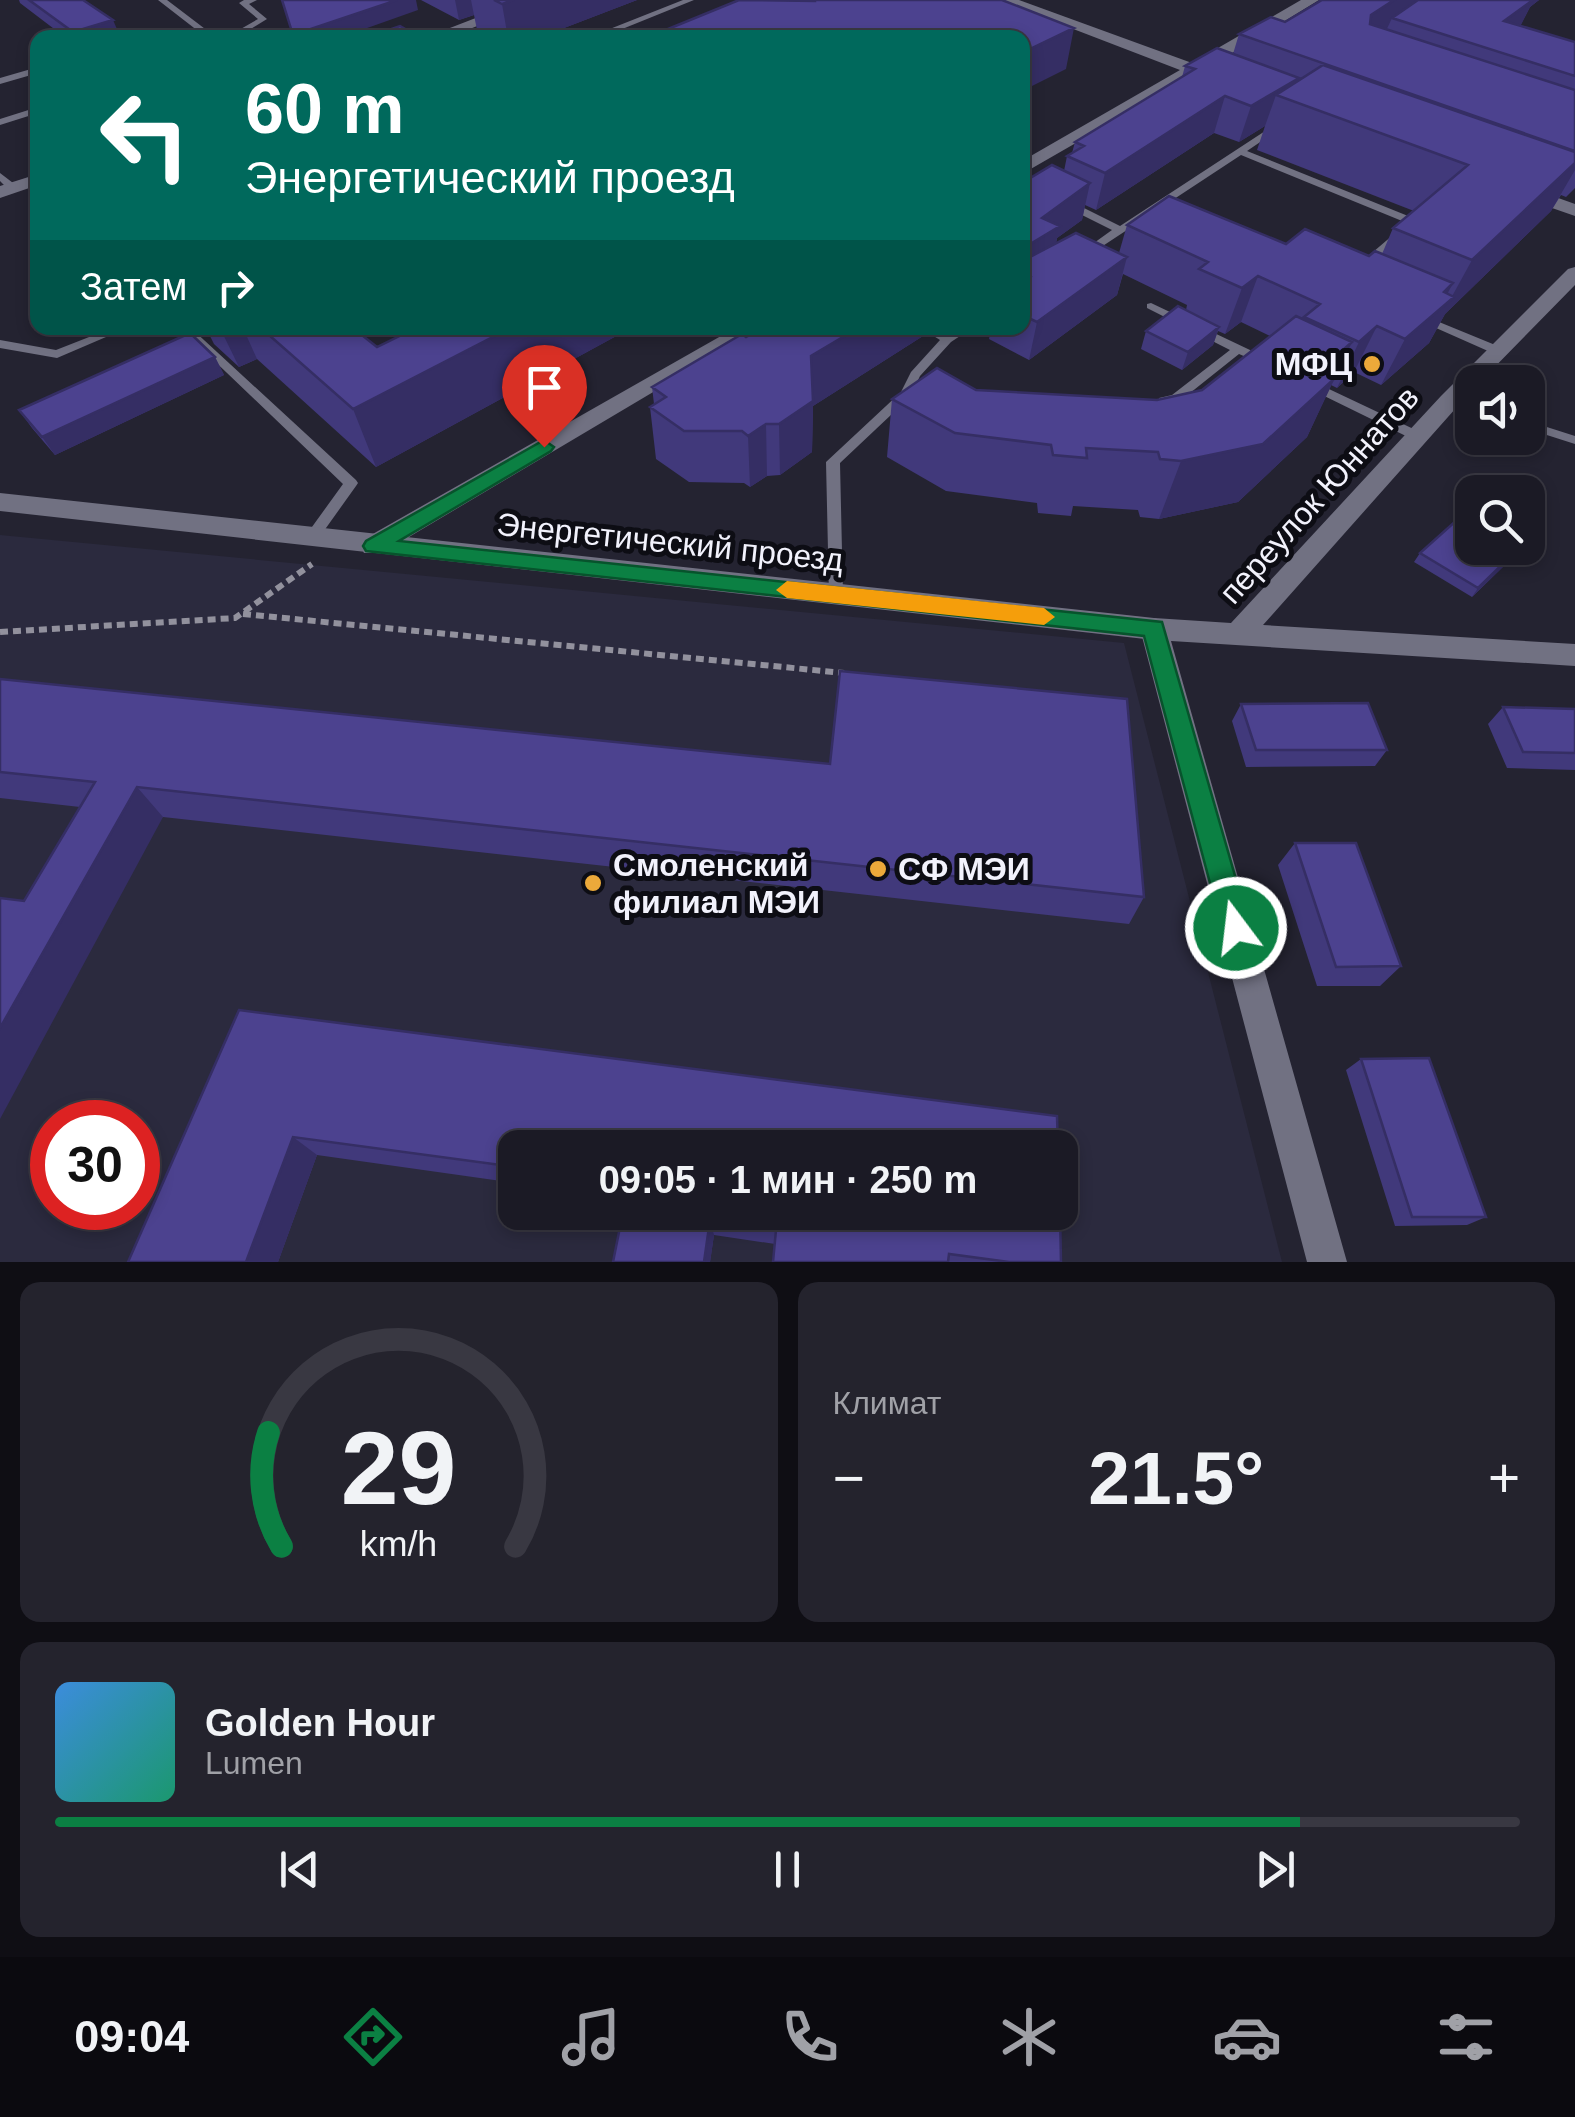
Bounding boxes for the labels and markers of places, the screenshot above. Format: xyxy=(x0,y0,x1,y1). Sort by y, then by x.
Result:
pin xyxy=(502,345,587,448)
place label: МФЦ xyxy=(1275,346,1353,382)
marker: МФЦ xyxy=(1361,353,1383,375)
place label: Смоленский филиал МЭИ xyxy=(613,847,820,920)
place label: СФ МЭИ xyxy=(898,851,1030,887)
marker: СФ МЭИ xyxy=(867,858,889,880)
marker: Смоленский филиал МЭИ xyxy=(582,872,604,894)

